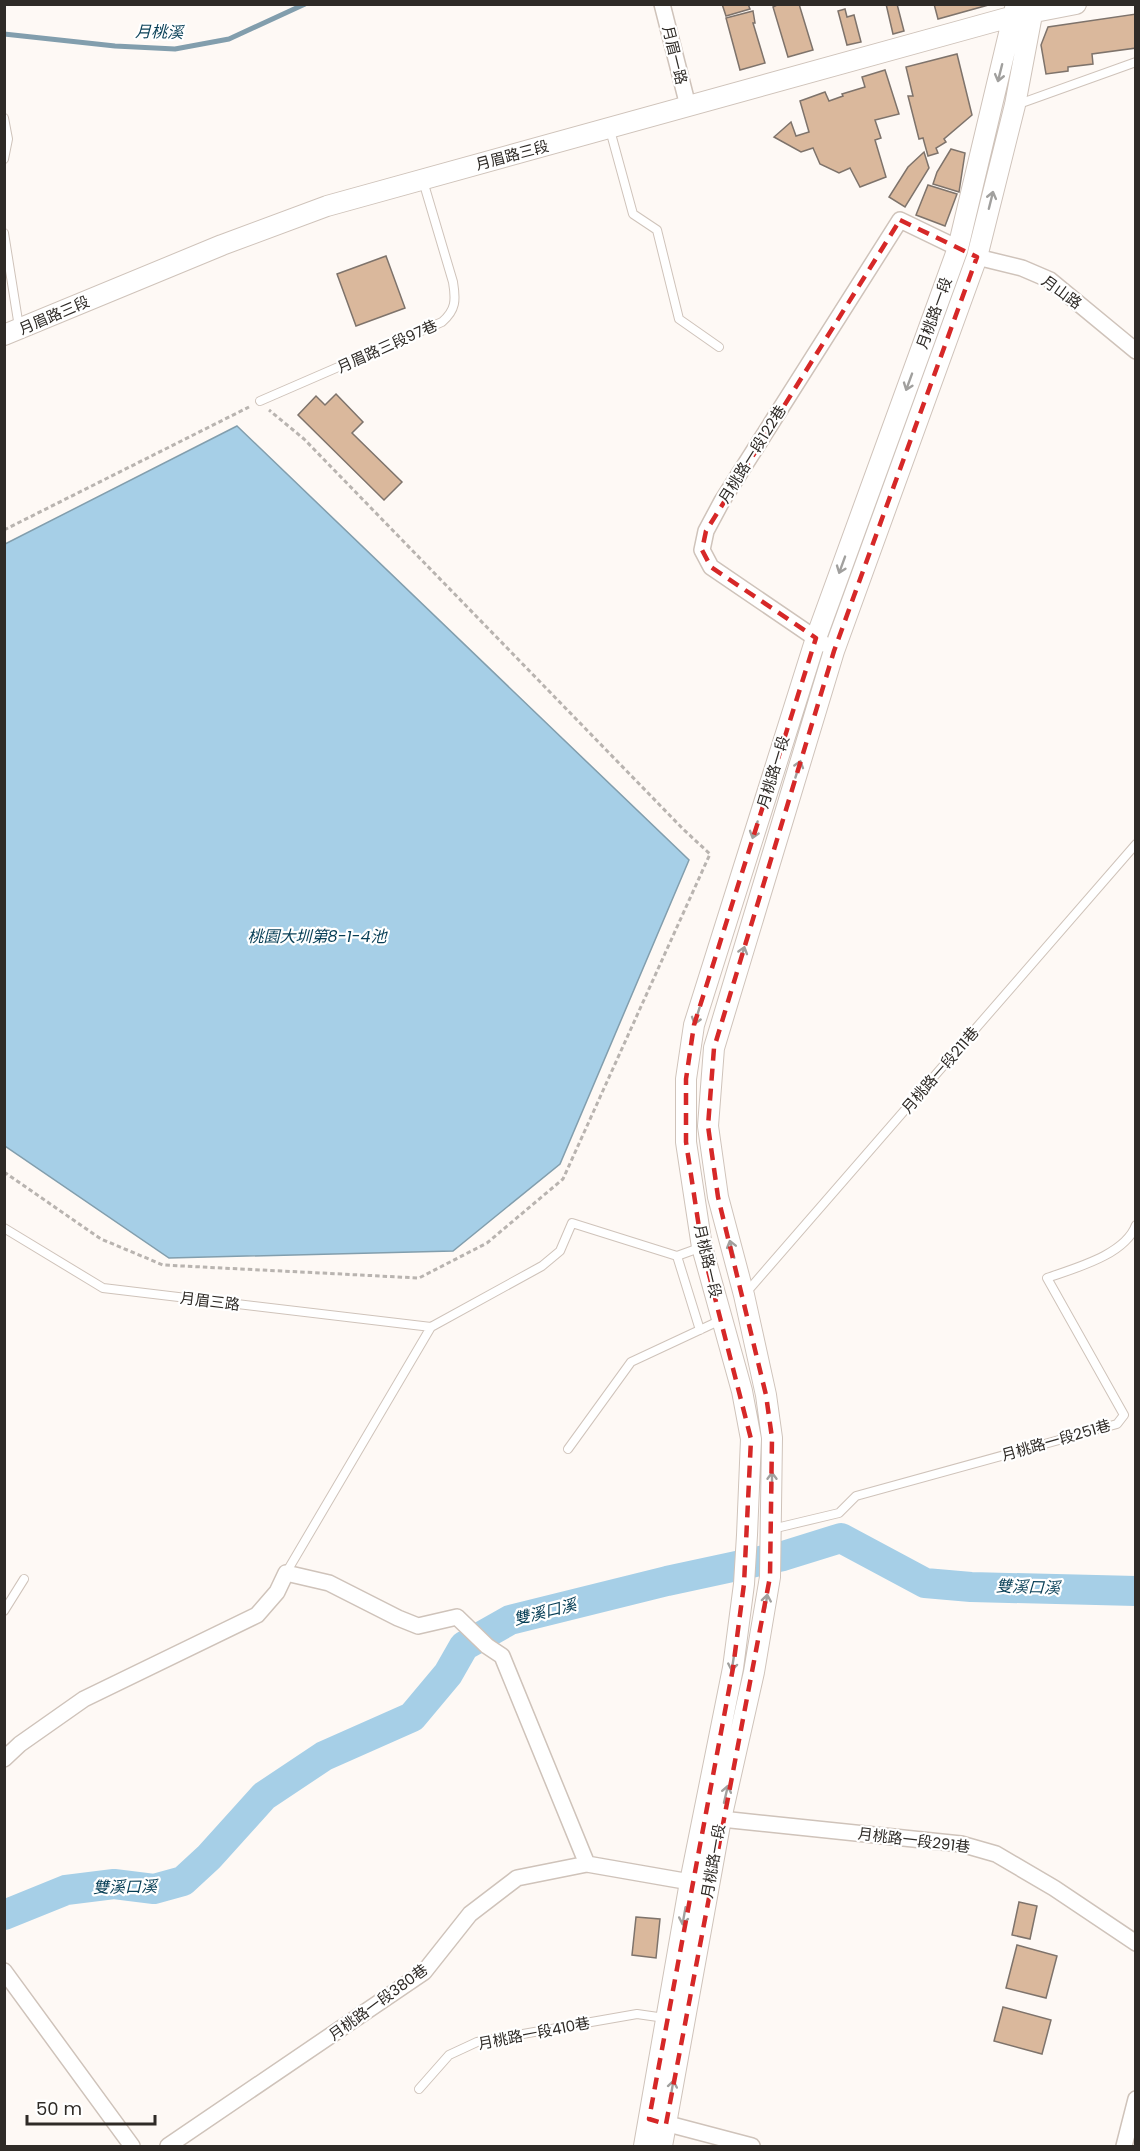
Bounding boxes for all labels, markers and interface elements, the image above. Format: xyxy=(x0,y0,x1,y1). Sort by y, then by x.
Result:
water label: 月桃溪 xyxy=(135,20,185,44)
street label: 月眉一路 xyxy=(658,23,692,87)
one-way arrow xyxy=(993,64,1005,83)
street label: 月眉路三段 xyxy=(473,135,551,175)
one-way arrow xyxy=(986,191,998,210)
street label: 月山路 xyxy=(1038,270,1086,314)
street label: 月桃路一段 xyxy=(911,274,957,352)
street label: 月眉路三段 xyxy=(15,291,93,339)
street label: 月眉路三段97巷 xyxy=(334,315,440,377)
one-way arrow xyxy=(903,372,914,391)
street label: 月桃路一段122巷 xyxy=(713,401,791,507)
one-way arrow xyxy=(836,556,847,574)
street label: 月桃路一段 xyxy=(752,733,794,811)
one-way arrow xyxy=(793,760,804,779)
one-way arrow xyxy=(749,820,760,839)
water label: 桃園大圳第8-1-4池 xyxy=(248,925,388,948)
one-way arrow xyxy=(737,946,748,965)
one-way arrow xyxy=(691,1007,702,1026)
street label: 月桃路一段211巷 xyxy=(897,1022,983,1118)
street label: 月桃路一段 xyxy=(689,1222,727,1300)
one-way arrow xyxy=(725,1239,737,1258)
street label: 月眉三路 xyxy=(179,1287,241,1315)
street label: 月桃路一段251巷 xyxy=(999,1414,1113,1466)
one-way arrow xyxy=(766,1472,778,1492)
water label: 雙溪口溪 xyxy=(996,1574,1062,1600)
water label: 雙溪口溪 xyxy=(511,1593,581,1631)
one-way arrow xyxy=(760,1594,771,1613)
one-way arrow xyxy=(728,1652,739,1672)
one-way arrow xyxy=(721,1785,733,1804)
street label: 月桃路一段 xyxy=(696,1822,730,1900)
street label: 月桃路一段291巷 xyxy=(857,1823,971,1857)
water label: 雙溪口溪 xyxy=(93,1875,159,1899)
one-way arrow xyxy=(678,1905,689,1925)
street label: 月桃路一段380巷 xyxy=(324,1959,432,2045)
street label: 月桃路一段410巷 xyxy=(476,2012,592,2054)
one-way arrow xyxy=(667,2080,678,2099)
scale bar xyxy=(27,2088,154,2126)
text: 50 m xyxy=(36,2096,82,2121)

